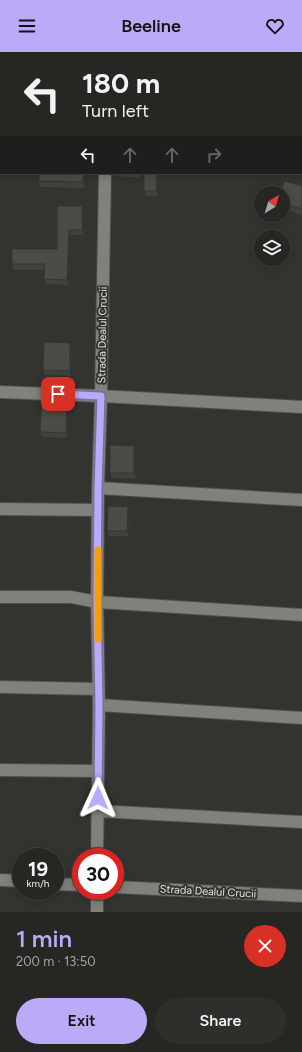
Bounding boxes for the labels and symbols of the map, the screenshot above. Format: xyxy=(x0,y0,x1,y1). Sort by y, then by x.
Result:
north arrow xyxy=(254,186,290,222)
street label: Strada Dealul Crucii xyxy=(95,287,110,383)
pin xyxy=(41,377,75,411)
position arrow xyxy=(77,777,119,819)
speed limit sign: 30 xyxy=(72,848,124,900)
street label: Strada Dealul Crucii xyxy=(159,882,257,901)

